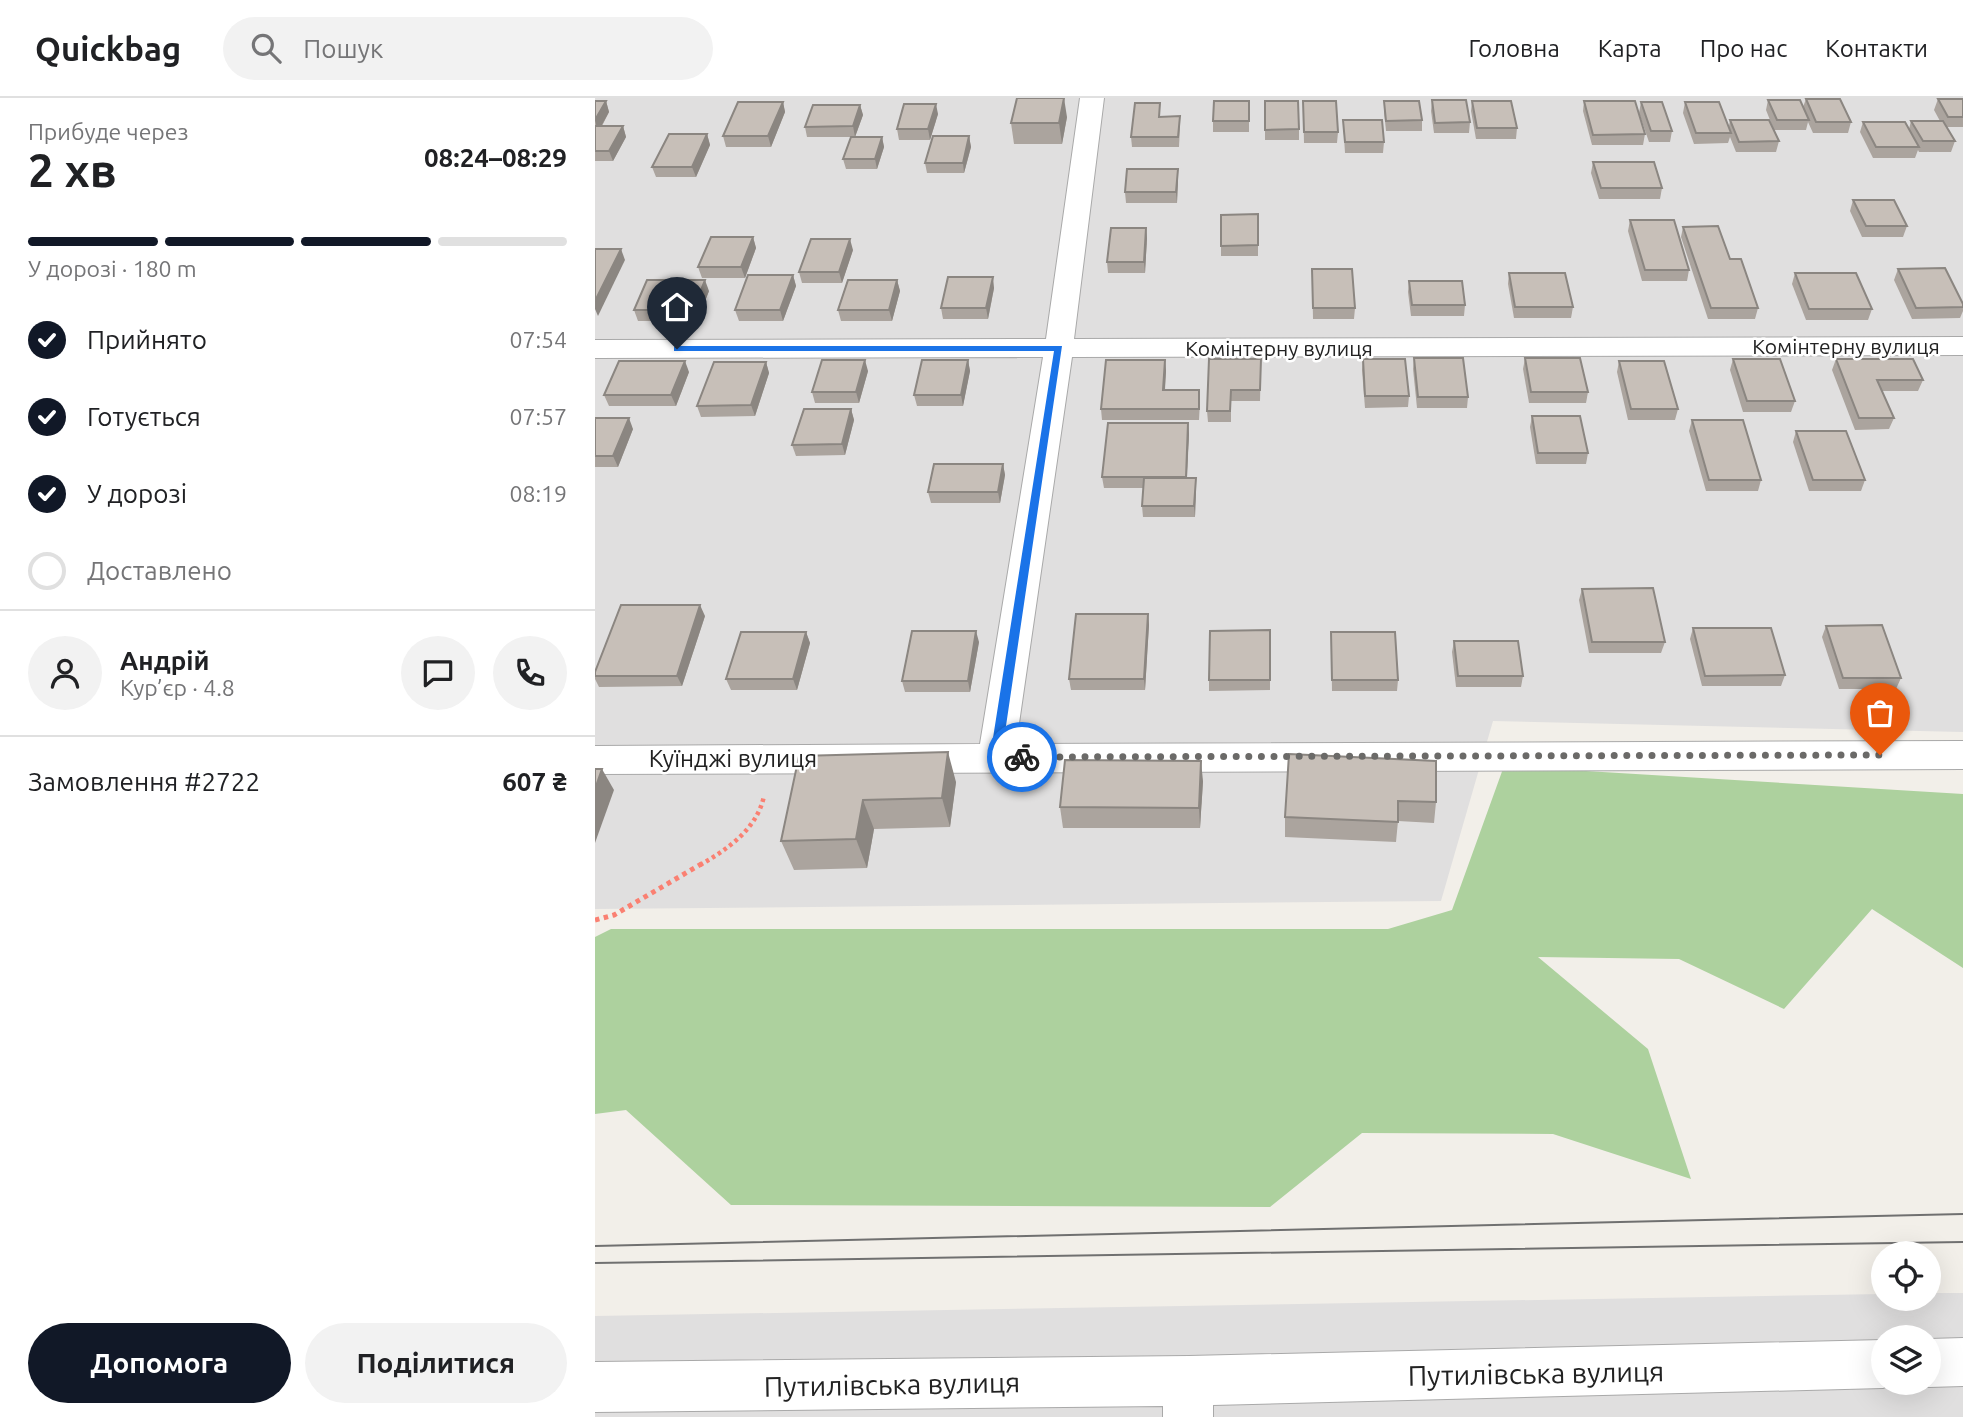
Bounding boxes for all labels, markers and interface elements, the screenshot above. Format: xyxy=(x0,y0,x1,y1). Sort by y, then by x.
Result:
search box xyxy=(223,17,713,80)
icon: search xyxy=(247,29,285,67)
text: Quickbag xyxy=(35,30,181,67)
text: Пошук xyxy=(303,34,383,63)
text: Головна xyxy=(1468,35,1560,62)
text: Карта xyxy=(1598,35,1662,62)
text: Про нас xyxy=(1700,35,1787,62)
text: Контакти xyxy=(1825,35,1928,62)
text: Прибуде через xyxy=(28,119,189,144)
text: 08:24–08:29 xyxy=(424,143,567,172)
text: 2 хв xyxy=(28,144,117,196)
text: У дорозі · 180 m xyxy=(28,256,197,281)
pin xyxy=(647,277,707,349)
icon: home xyxy=(658,288,696,326)
icon: check xyxy=(28,321,66,359)
text: Прийнято xyxy=(87,325,207,354)
text: 07:54 xyxy=(509,327,567,352)
street label: Комінтерну вулиця xyxy=(1752,334,1940,358)
street label: Комінтерну вулиця xyxy=(1185,336,1373,360)
icon: check xyxy=(28,398,66,436)
text: Готується xyxy=(87,402,201,431)
text: 07:57 xyxy=(509,404,567,429)
icon: check xyxy=(28,475,66,513)
text: У дорозі xyxy=(87,479,187,508)
text: 08:19 xyxy=(509,481,567,506)
text: Доставлено xyxy=(87,556,232,585)
button: person xyxy=(28,636,102,710)
button: chat xyxy=(401,636,475,710)
button: phone xyxy=(493,636,567,710)
text: Андрій xyxy=(120,646,209,675)
text: Кур’єр · 4.8 xyxy=(120,675,235,700)
pin xyxy=(1850,683,1910,755)
icon: bag xyxy=(1861,694,1899,732)
courier xyxy=(987,722,1057,792)
icon: bike xyxy=(1003,738,1041,776)
street label: Куїнджі вулиця xyxy=(649,745,817,772)
text: Замовлення #2722 xyxy=(28,767,260,796)
text: 607 ₴ xyxy=(502,767,567,796)
map controls xyxy=(1871,1241,1941,1395)
button: locate xyxy=(1871,1241,1941,1311)
button: Допомога xyxy=(28,1323,291,1403)
button: Поділитися xyxy=(305,1323,567,1403)
button: layers xyxy=(1871,1325,1941,1395)
street label: Путилівська вулиця xyxy=(1407,1355,1665,1391)
street label: Путилівська вулиця xyxy=(763,1366,1021,1402)

